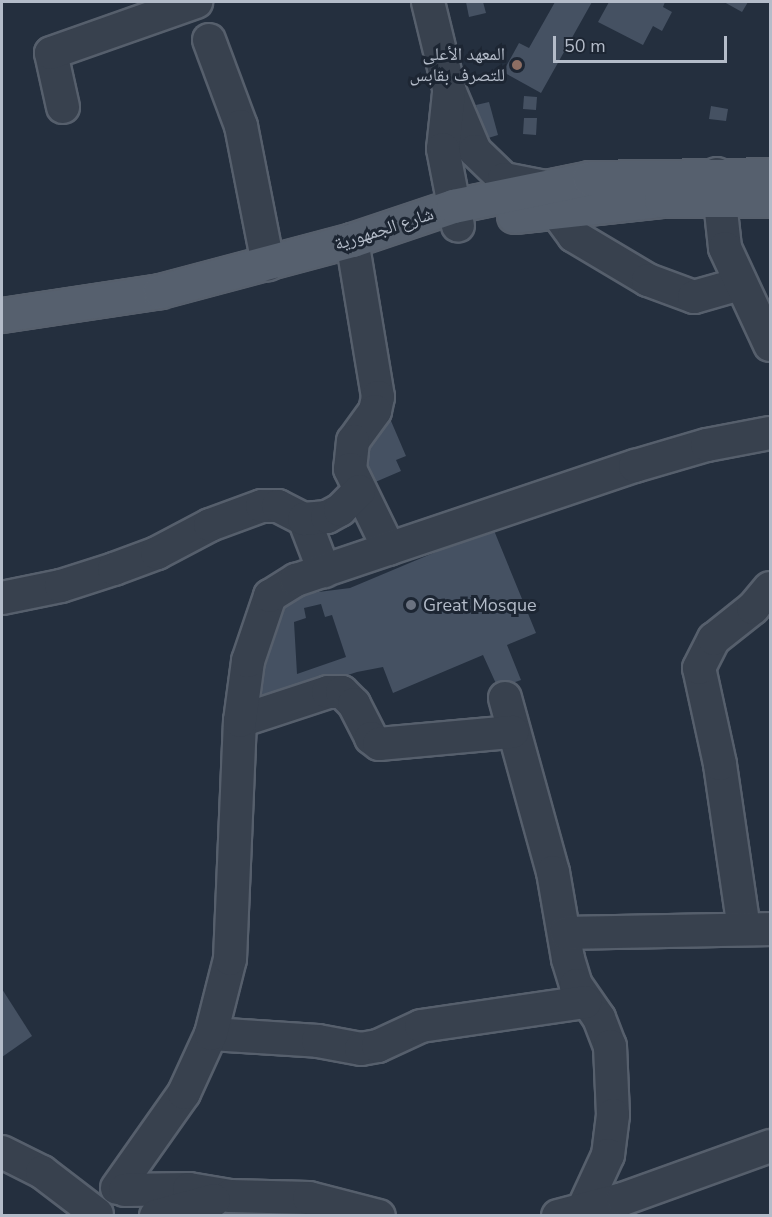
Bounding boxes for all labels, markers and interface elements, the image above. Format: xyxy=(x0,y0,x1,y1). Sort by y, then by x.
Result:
scale bar xyxy=(556,24,730,62)
text: 50 m xyxy=(564,34,606,58)
place label: المعهد الأعلى للتصرف بقابس xyxy=(409,44,505,86)
marker: المعهد الأعلى للتصرف بقابس xyxy=(510,58,524,72)
street label: شارع الجمهورية xyxy=(332,203,436,255)
place label: Great Mosque xyxy=(423,594,537,616)
marker: Great Mosque xyxy=(404,598,418,612)

